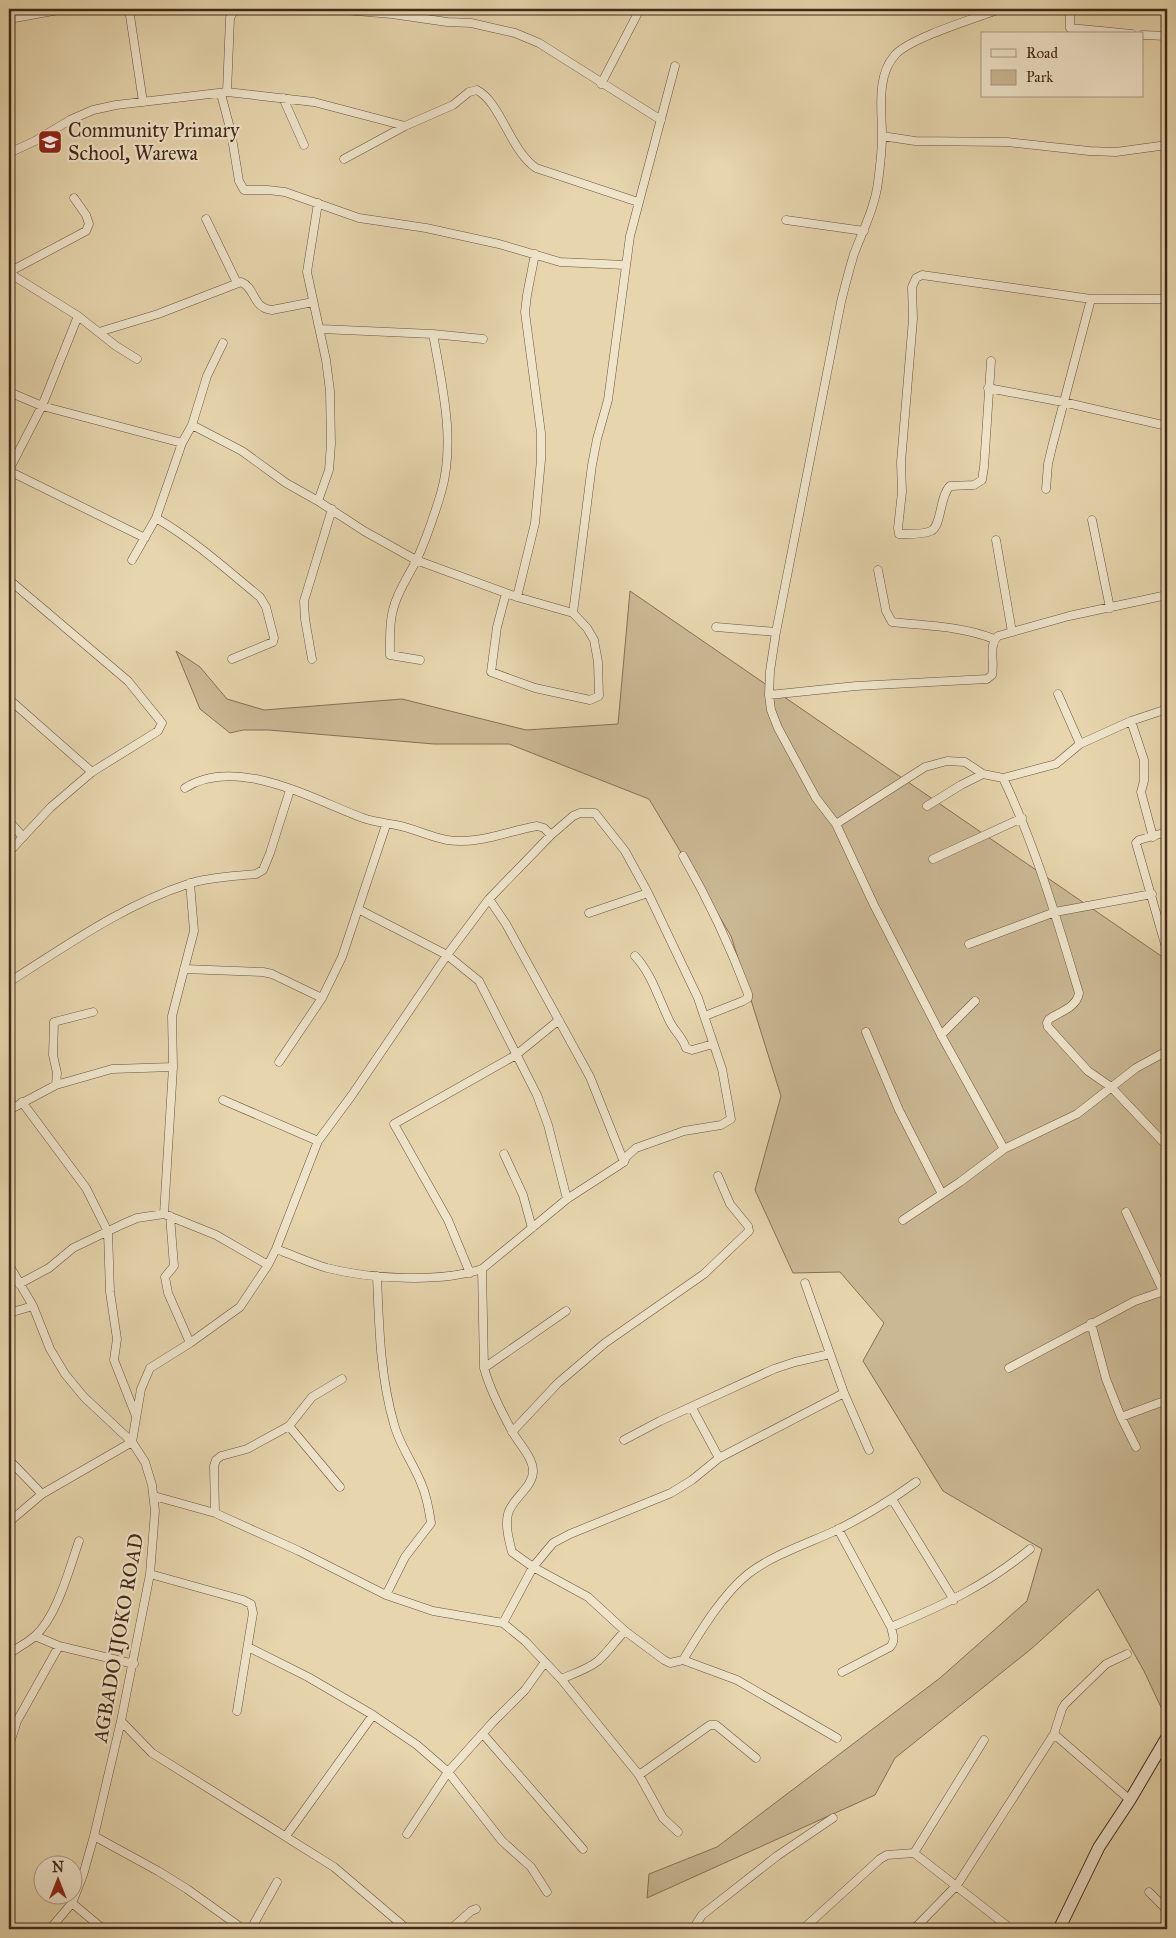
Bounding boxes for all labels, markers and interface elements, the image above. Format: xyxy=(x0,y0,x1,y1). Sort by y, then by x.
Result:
legend xyxy=(981,32,1144,98)
text: Road xyxy=(1026,44,1058,62)
text: Park xyxy=(1026,68,1053,86)
place label: Community Primary School, Warewa xyxy=(68,118,240,165)
school or university icon: Community Primary School, Warewa xyxy=(37,129,63,155)
street label: AGBADO IJOKO ROAD xyxy=(88,1532,149,1746)
north arrow xyxy=(32,1856,82,1906)
text: N xyxy=(52,1859,64,1876)

